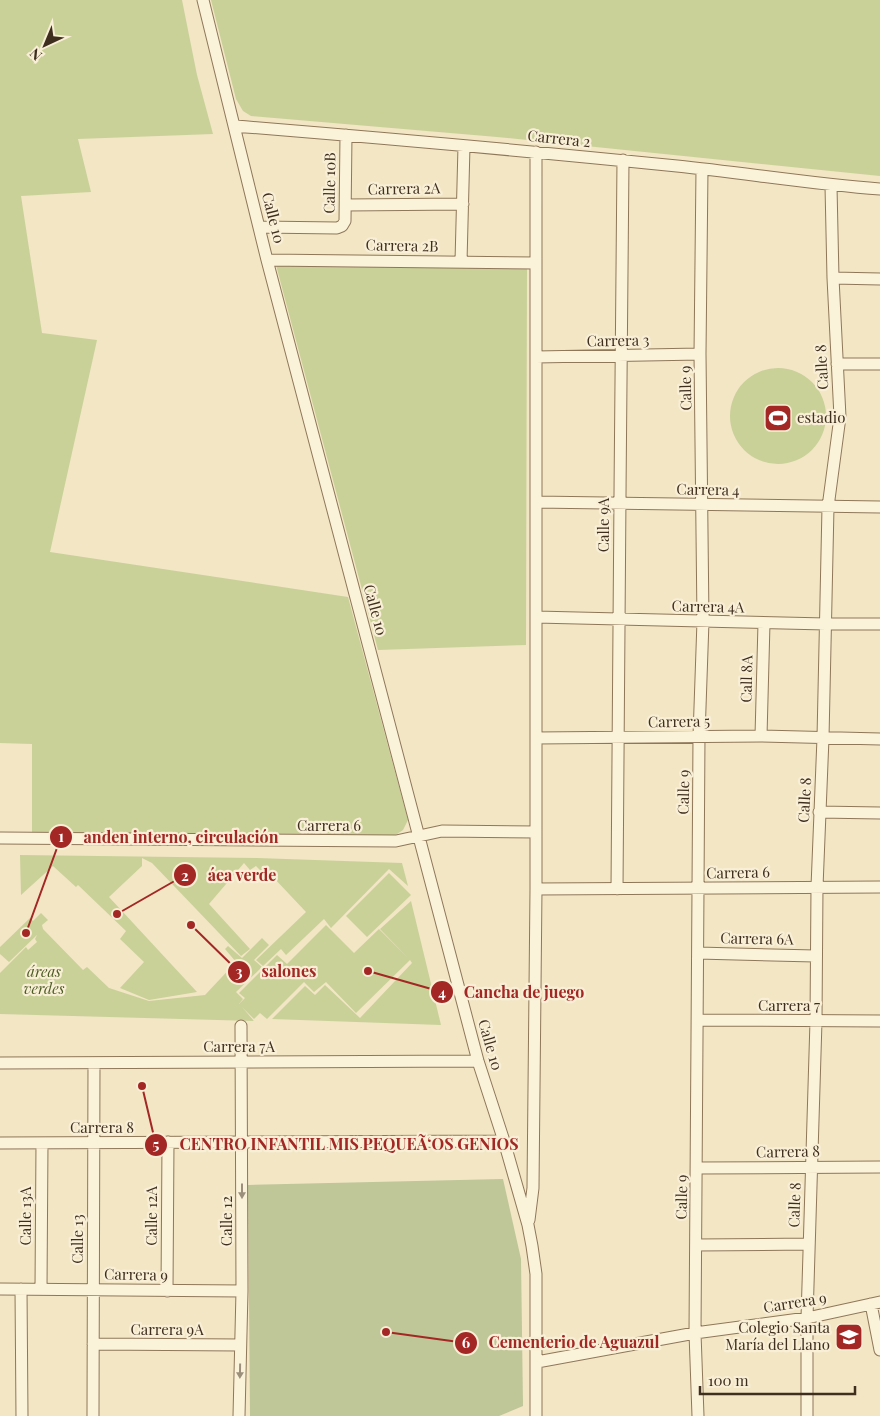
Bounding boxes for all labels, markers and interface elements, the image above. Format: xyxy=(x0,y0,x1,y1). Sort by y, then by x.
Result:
north arrow xyxy=(20,20,70,70)
text: N xyxy=(25,44,46,65)
street label: Carrera 2 xyxy=(527,125,592,151)
street label: Calle 10B xyxy=(318,152,340,214)
street label: Carrera 2A xyxy=(367,177,441,199)
street label: Calle 10 xyxy=(258,190,290,245)
street label: Carrera 2B xyxy=(366,234,439,256)
street label: Carrera 3 xyxy=(586,329,650,351)
street label: Calle 8 xyxy=(810,344,832,390)
street label: Calle 9 xyxy=(675,365,695,411)
sports icon: estadio xyxy=(763,403,793,433)
place label: estadio xyxy=(797,407,845,427)
street label: Carrera 4 xyxy=(676,478,740,500)
street label: Calle 9A xyxy=(593,497,613,552)
street label: Calle 10 xyxy=(360,582,392,637)
street label: Carrera 4A xyxy=(672,595,745,617)
street label: Call 8A xyxy=(736,655,756,703)
street label: Carrera 5 xyxy=(648,710,710,732)
street label: Calle 9 xyxy=(673,769,693,815)
street label: Calle 8 xyxy=(793,777,815,823)
street label: Carrera 6 xyxy=(297,815,361,835)
callout: anden interno, circulación xyxy=(49,822,289,853)
text: 1 xyxy=(58,826,64,846)
text: anden interno, circulación xyxy=(84,826,279,847)
callout: áea verde xyxy=(172,860,286,891)
street label: Carrera 6 xyxy=(706,861,770,883)
text: áea verde xyxy=(208,864,276,885)
text: 2 xyxy=(181,865,189,885)
street label: Carrera 6A xyxy=(720,927,794,949)
callout: salones xyxy=(226,956,326,987)
text: salones xyxy=(262,960,316,981)
park label: áreas verdes xyxy=(24,961,65,998)
text: 3 xyxy=(235,961,243,981)
callout: Cancha de juego xyxy=(429,977,595,1008)
text: Cancha de juego xyxy=(464,981,584,1002)
text: 4 xyxy=(438,982,446,1002)
street label: Carrera 7 xyxy=(758,995,820,1015)
street label: Calle 10 xyxy=(474,1017,508,1073)
street label: Carrera 7A xyxy=(203,1036,275,1056)
street label: Carrera 8 xyxy=(70,1117,134,1137)
callout: CENTRO INFANTIL MIS PEQUEÃ‘OS GENIOS xyxy=(144,1129,528,1160)
text: CENTRO INFANTIL MIS PEQUEÃ‘OS GENIOS xyxy=(179,1133,519,1154)
text: 5 xyxy=(153,1134,160,1154)
street label: Carrera 8 xyxy=(756,1140,820,1162)
street label: Calle 9 xyxy=(671,1174,691,1220)
street label: Calle 8 xyxy=(783,1182,805,1228)
one-way arrow xyxy=(238,1183,246,1199)
street label: Calle 13A xyxy=(15,1186,35,1246)
street label: Calle 12A xyxy=(141,1186,161,1246)
street label: Calle 12 xyxy=(216,1196,236,1246)
street label: Calle 13 xyxy=(67,1214,87,1264)
street label: Carrera 9 xyxy=(104,1263,168,1285)
street label: Carrera 9 xyxy=(762,1287,828,1317)
place label: Colegio Santa María del Llano xyxy=(725,1317,831,1354)
street label: Carrera 9A xyxy=(130,1319,204,1339)
school or university icon: Colegio Santa María del Llano xyxy=(834,1322,864,1352)
callout: Cementerio de Aguazul xyxy=(454,1327,670,1358)
text: Cementerio de Aguazul xyxy=(489,1331,659,1352)
text: 6 xyxy=(462,1332,470,1352)
one-way arrow xyxy=(236,1363,244,1379)
scale bar xyxy=(700,1364,855,1396)
text: 100 m xyxy=(708,1370,749,1390)

